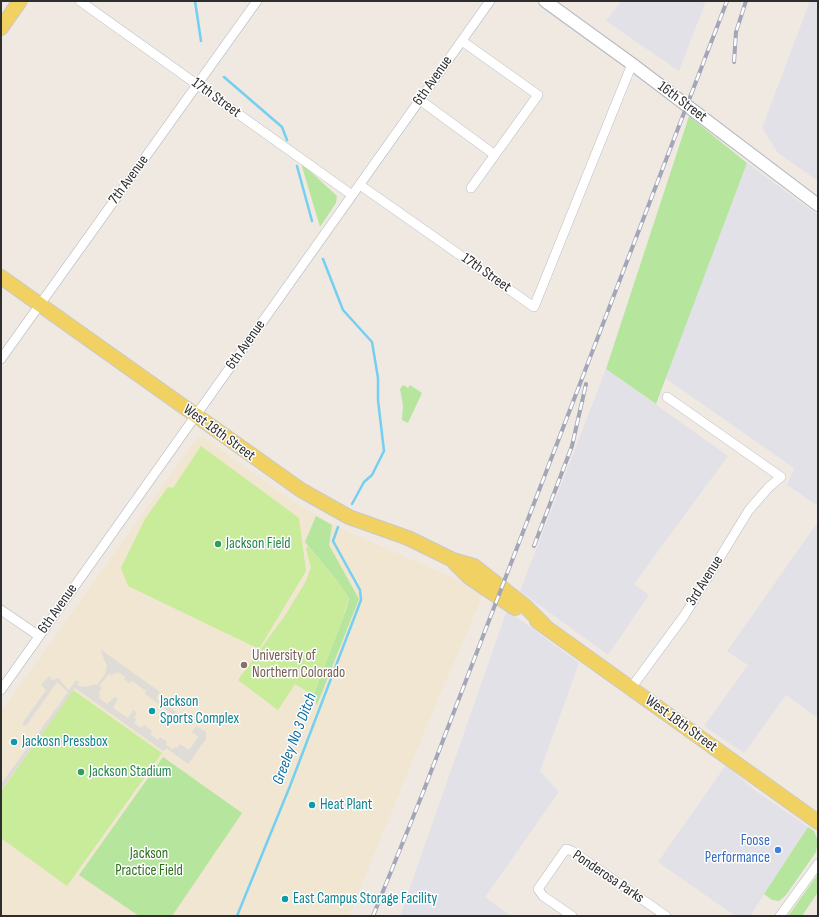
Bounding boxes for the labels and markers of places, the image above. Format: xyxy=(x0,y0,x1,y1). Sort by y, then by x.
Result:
place label: Jackson Field xyxy=(226,535,291,553)
marker: Jackson Field xyxy=(213,539,223,549)
place label: University of Northern Colorado xyxy=(252,647,345,682)
marker: University of Northern Colorado xyxy=(239,660,249,670)
place label: Jackson Sports Complex xyxy=(160,693,239,728)
marker: Jackson Sports Complex xyxy=(147,706,157,716)
place label: Jackosn Pressbox xyxy=(22,733,108,751)
marker: Jackosn Pressbox xyxy=(9,737,19,747)
place label: Jackson Stadium xyxy=(89,763,171,781)
marker: Jackson Stadium xyxy=(76,767,86,777)
place label: Heat Plant xyxy=(320,796,372,814)
marker: Heat Plant xyxy=(307,800,317,810)
place label: Foose Performance xyxy=(705,832,770,867)
marker: Foose Performance xyxy=(773,845,783,855)
place label: East Campus Storage Facility xyxy=(293,890,437,908)
marker: East Campus Storage Facility xyxy=(280,894,290,904)

